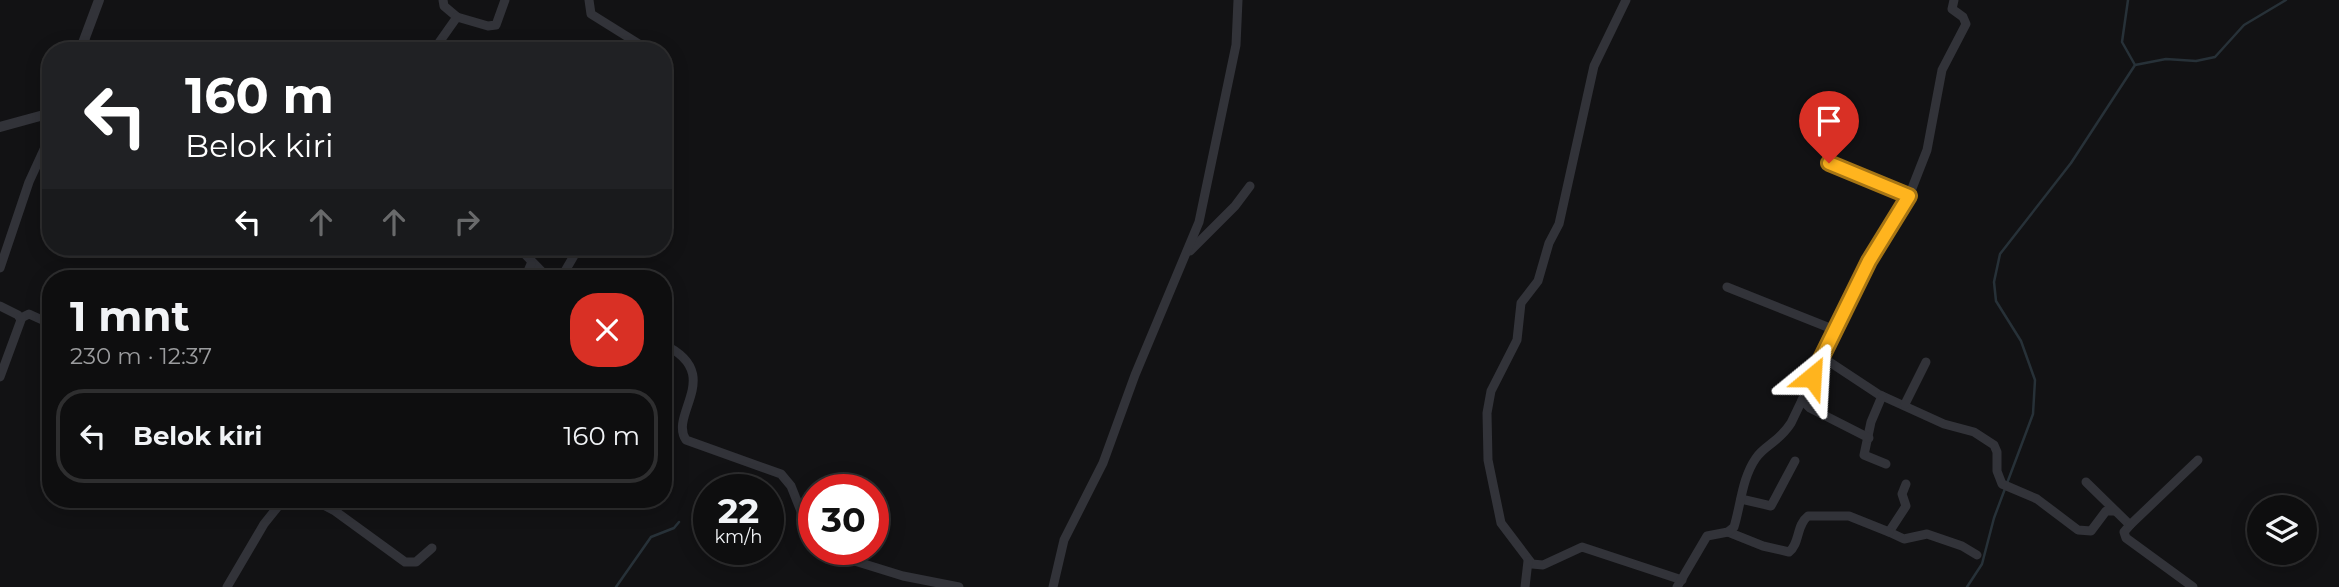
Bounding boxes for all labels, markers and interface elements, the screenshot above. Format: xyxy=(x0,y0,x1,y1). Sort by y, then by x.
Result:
text: 160 m xyxy=(185,66,334,125)
icon: left xyxy=(70,70,161,161)
pin xyxy=(1799,91,1859,163)
icon: arrive xyxy=(1810,102,1848,140)
text: Belok kiri xyxy=(185,126,334,165)
icon: left xyxy=(229,203,267,241)
icon: ahead xyxy=(302,203,340,241)
icon: ahead xyxy=(375,203,413,241)
icon: right xyxy=(448,203,486,241)
text: 1 mnt xyxy=(70,290,190,342)
button: close xyxy=(570,293,644,367)
position arrow xyxy=(1775,340,1849,414)
text: 230 m · 12:37 xyxy=(70,342,212,370)
icon: left xyxy=(74,417,112,455)
text: Belok kiri xyxy=(133,420,262,452)
text: 160 m xyxy=(563,420,640,452)
speed limit sign: 30 xyxy=(798,474,889,565)
text: 22 xyxy=(718,489,759,532)
map controls xyxy=(2247,495,2317,565)
button: layers xyxy=(2247,495,2317,565)
text: km/h xyxy=(714,526,763,548)

